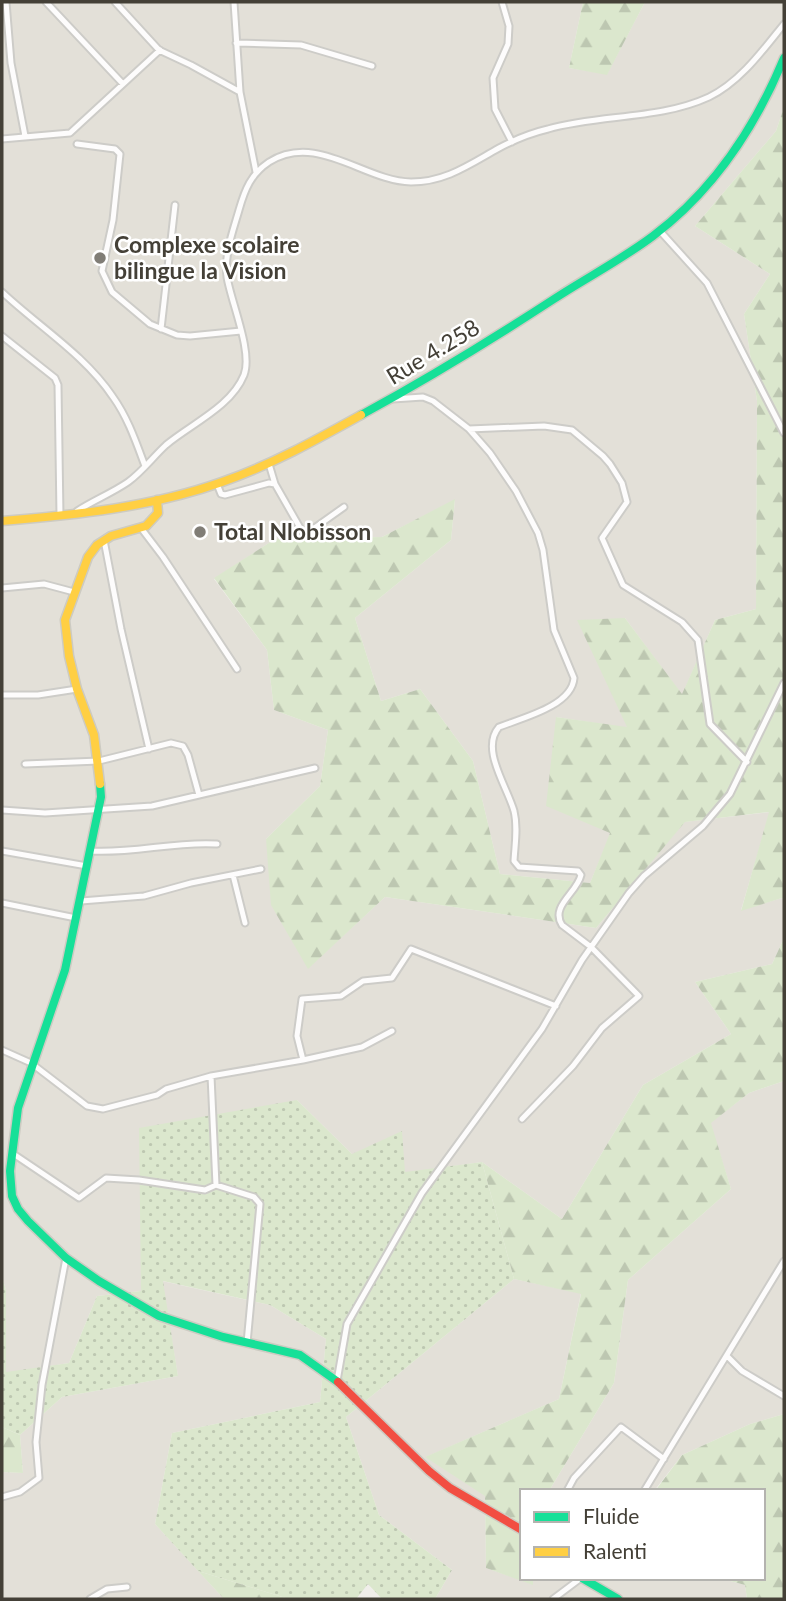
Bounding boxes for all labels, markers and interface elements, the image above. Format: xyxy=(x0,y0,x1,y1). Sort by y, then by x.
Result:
place label: Complexe scolaire bilingue la Vision xyxy=(114,230,300,284)
marker: Complexe scolaire bilingue la Vision xyxy=(92,250,108,266)
street label: Rue 4.258 xyxy=(381,312,484,390)
place label: Total Nlobisson xyxy=(214,517,371,545)
marker: Total Nlobisson xyxy=(192,524,208,540)
legend xyxy=(520,1489,765,1580)
text: Fluide xyxy=(583,1503,639,1528)
text: Ralenti xyxy=(583,1538,647,1563)

